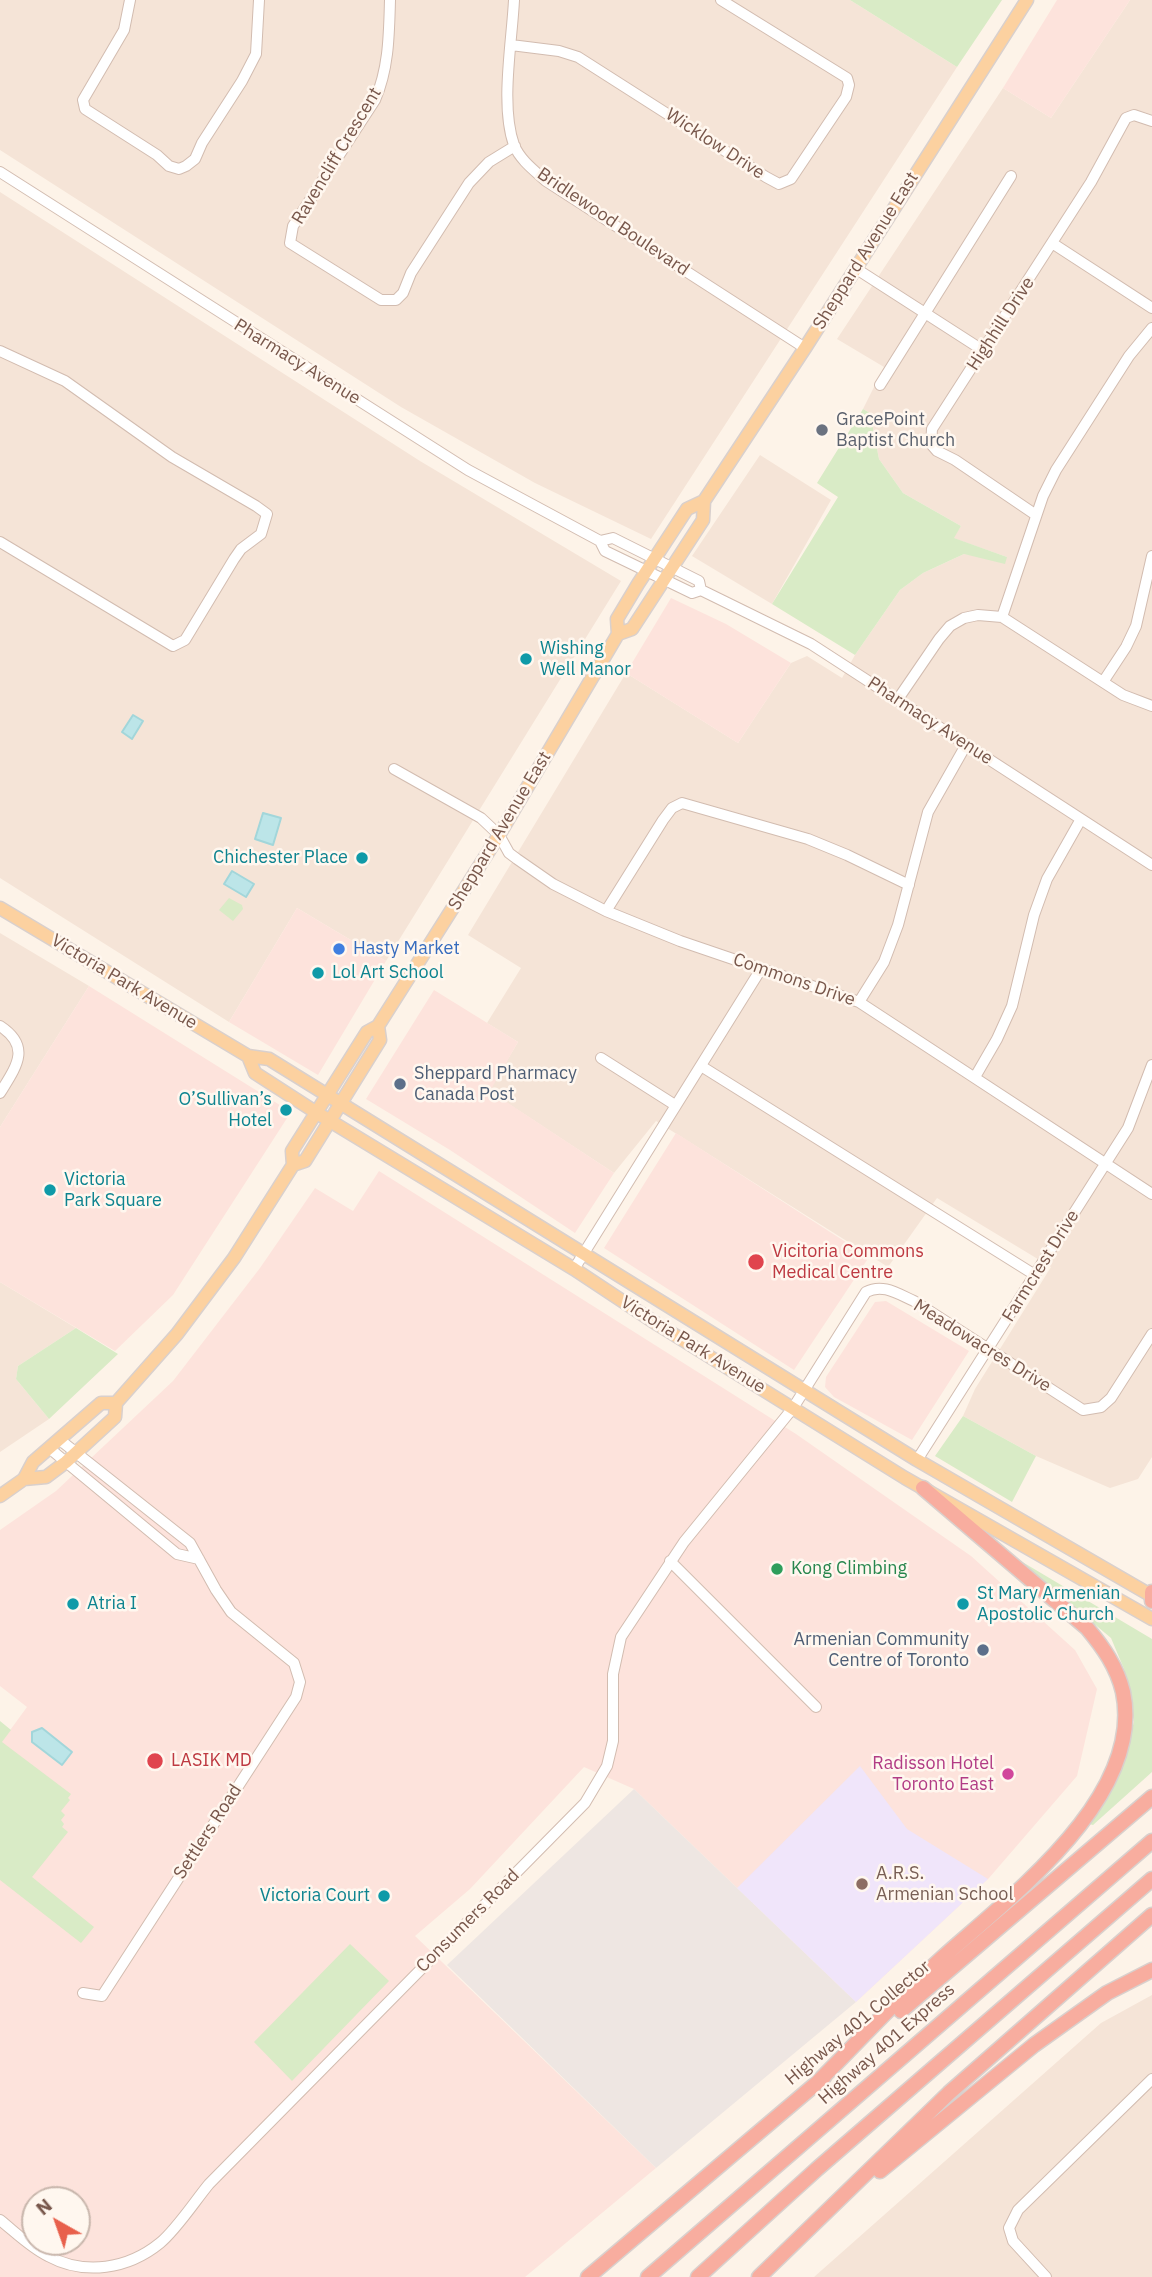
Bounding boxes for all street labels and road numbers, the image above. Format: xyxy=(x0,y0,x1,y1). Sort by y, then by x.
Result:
street label: Ravencliff Crescent xyxy=(288,84,386,228)
street label: Wicklow Drive xyxy=(661,104,769,184)
street label: Bridlewood Boulevard xyxy=(533,163,693,281)
street label: Sheppard Avenue East xyxy=(809,168,923,334)
street label: Highhill Drive xyxy=(963,273,1039,375)
street label: Pharmacy Avenue xyxy=(230,314,364,410)
street label: Pharmacy Avenue xyxy=(863,672,997,770)
street label: Sheppard Avenue East xyxy=(444,748,556,914)
street label: Victoria Park Avenue xyxy=(47,930,201,1034)
street label: Commons Drive xyxy=(730,949,858,1011)
street label: Farmcrest Drive xyxy=(998,1206,1084,1326)
street label: Victoria Park Avenue xyxy=(617,1292,769,1398)
street label: Meadowacres Drive xyxy=(909,1295,1055,1397)
street label: Settlers Road xyxy=(169,1781,247,1883)
street label: Consumers Road xyxy=(412,1865,524,1977)
street label: Highway 401 Collector xyxy=(781,1956,935,2090)
street label: Highway 401 Express xyxy=(814,1979,960,2109)

